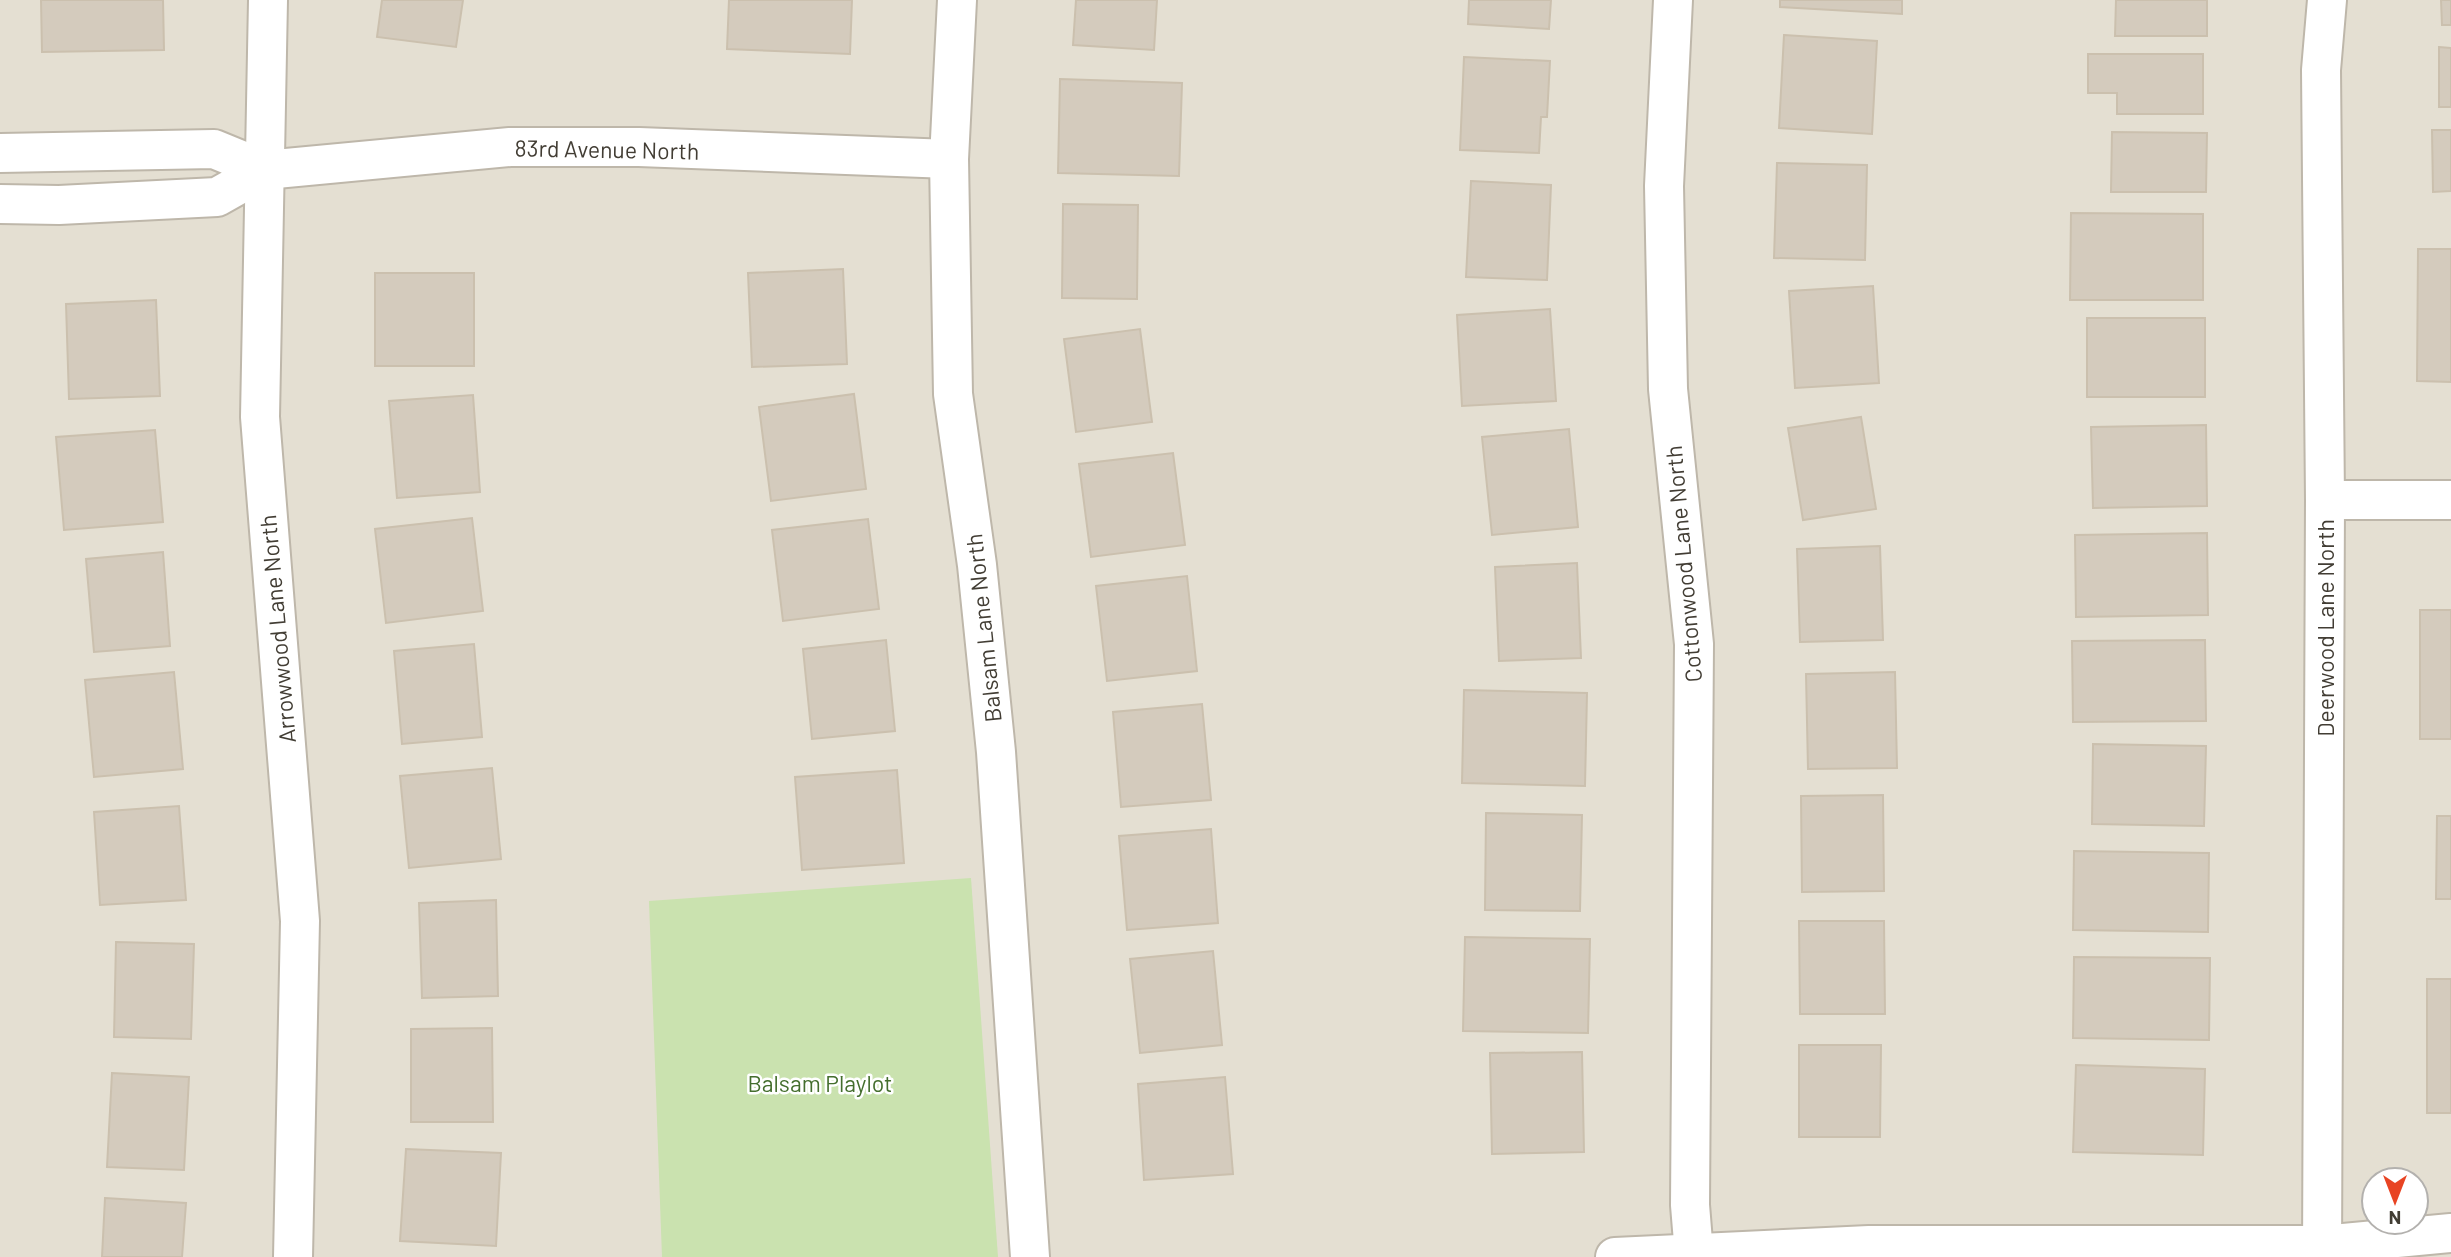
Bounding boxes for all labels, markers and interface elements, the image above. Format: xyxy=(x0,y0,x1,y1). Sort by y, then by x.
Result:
street label: 83rd Avenue North xyxy=(515,133,699,165)
street label: Cottonwood Lane North xyxy=(1659,445,1707,683)
street label: Arrowwood Lane North xyxy=(253,514,301,744)
street label: Deerwood Lane North xyxy=(2311,519,2339,737)
street label: Balsam Lane North xyxy=(959,532,1007,724)
park label: Balsam Playlot xyxy=(748,1069,892,1097)
north arrow xyxy=(2360,1166,2430,1236)
text: N xyxy=(2389,1207,2401,1230)

